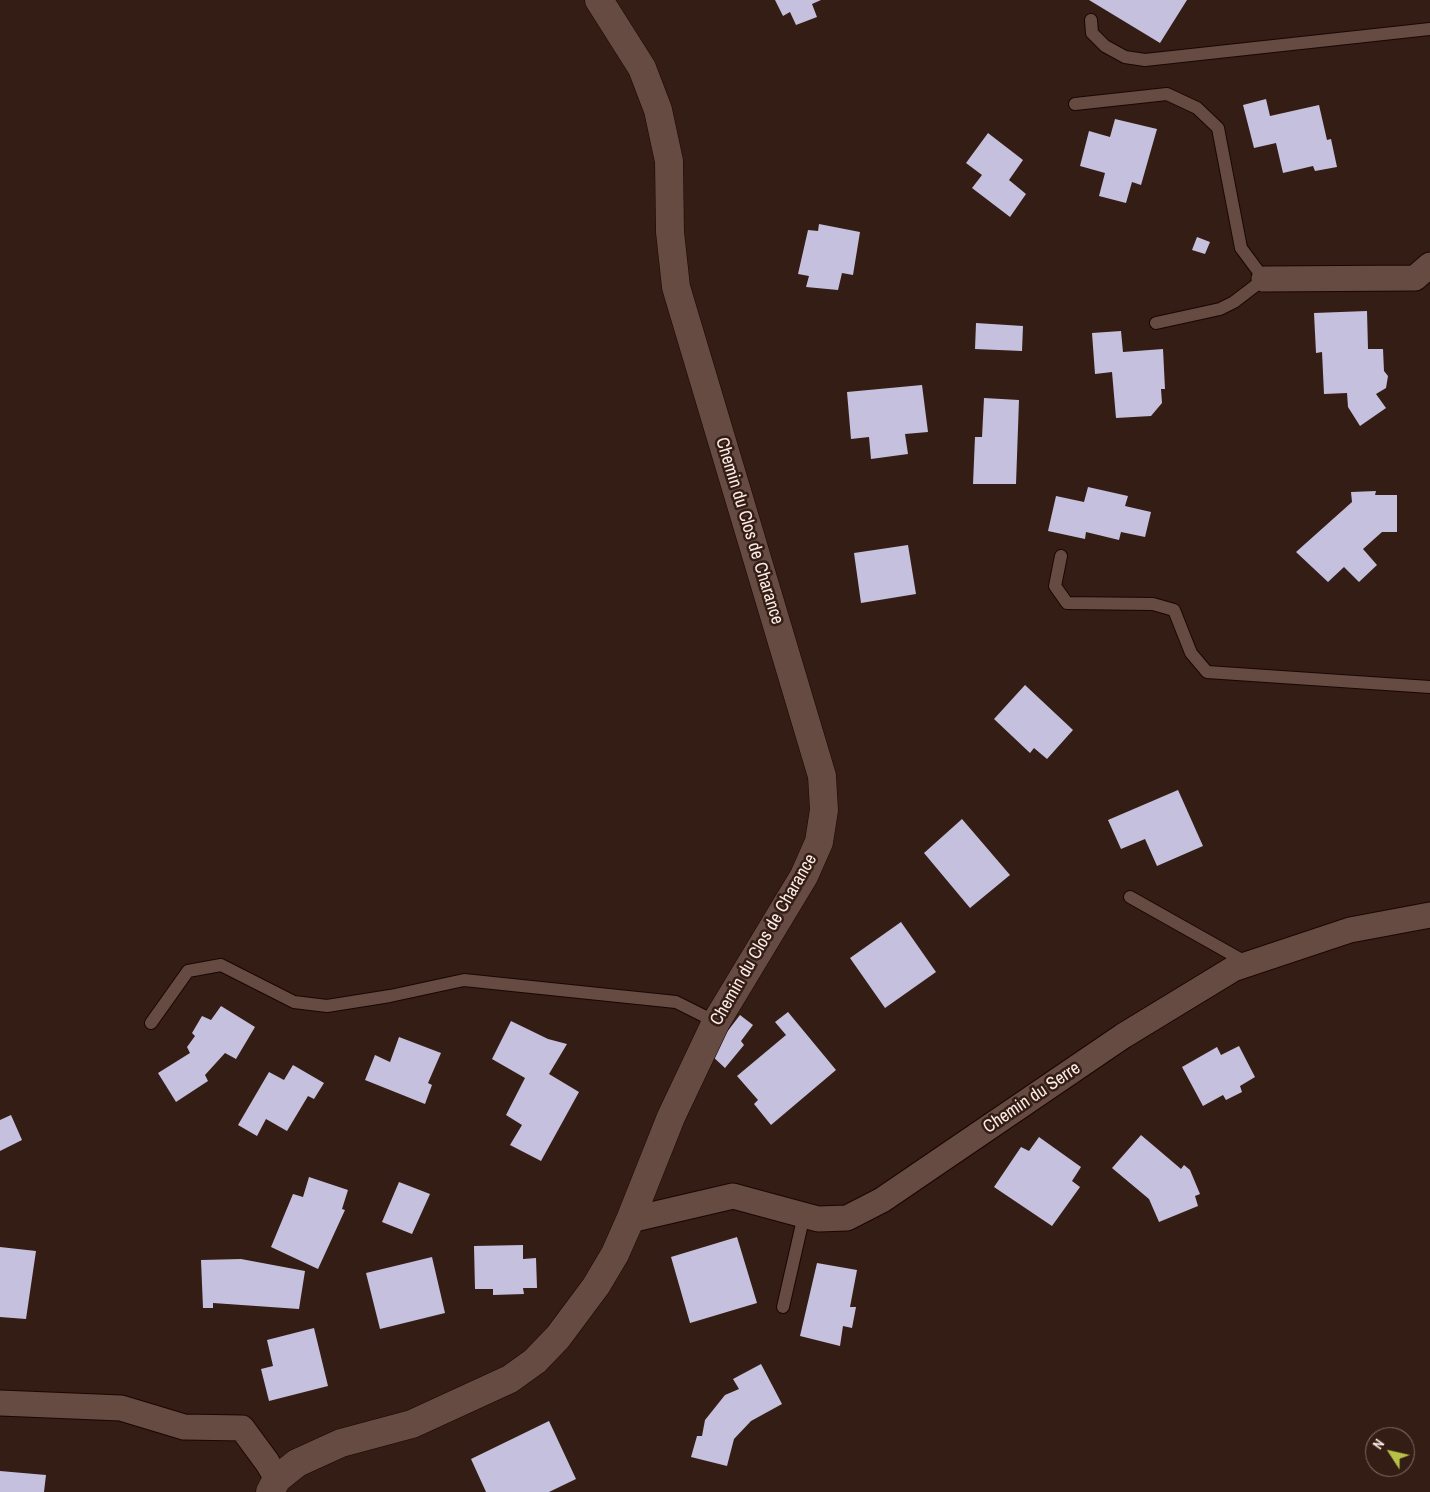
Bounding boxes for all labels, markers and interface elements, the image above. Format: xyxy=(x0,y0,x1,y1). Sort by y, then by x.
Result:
street label: Chemin du Clos de Charance xyxy=(710,435,788,627)
street label: Chemin du Clos de Charance xyxy=(706,850,822,1030)
street label: Chemin du Serre xyxy=(979,1058,1085,1138)
north arrow xyxy=(1365,1427,1415,1477)
text: N xyxy=(1369,1435,1388,1453)

